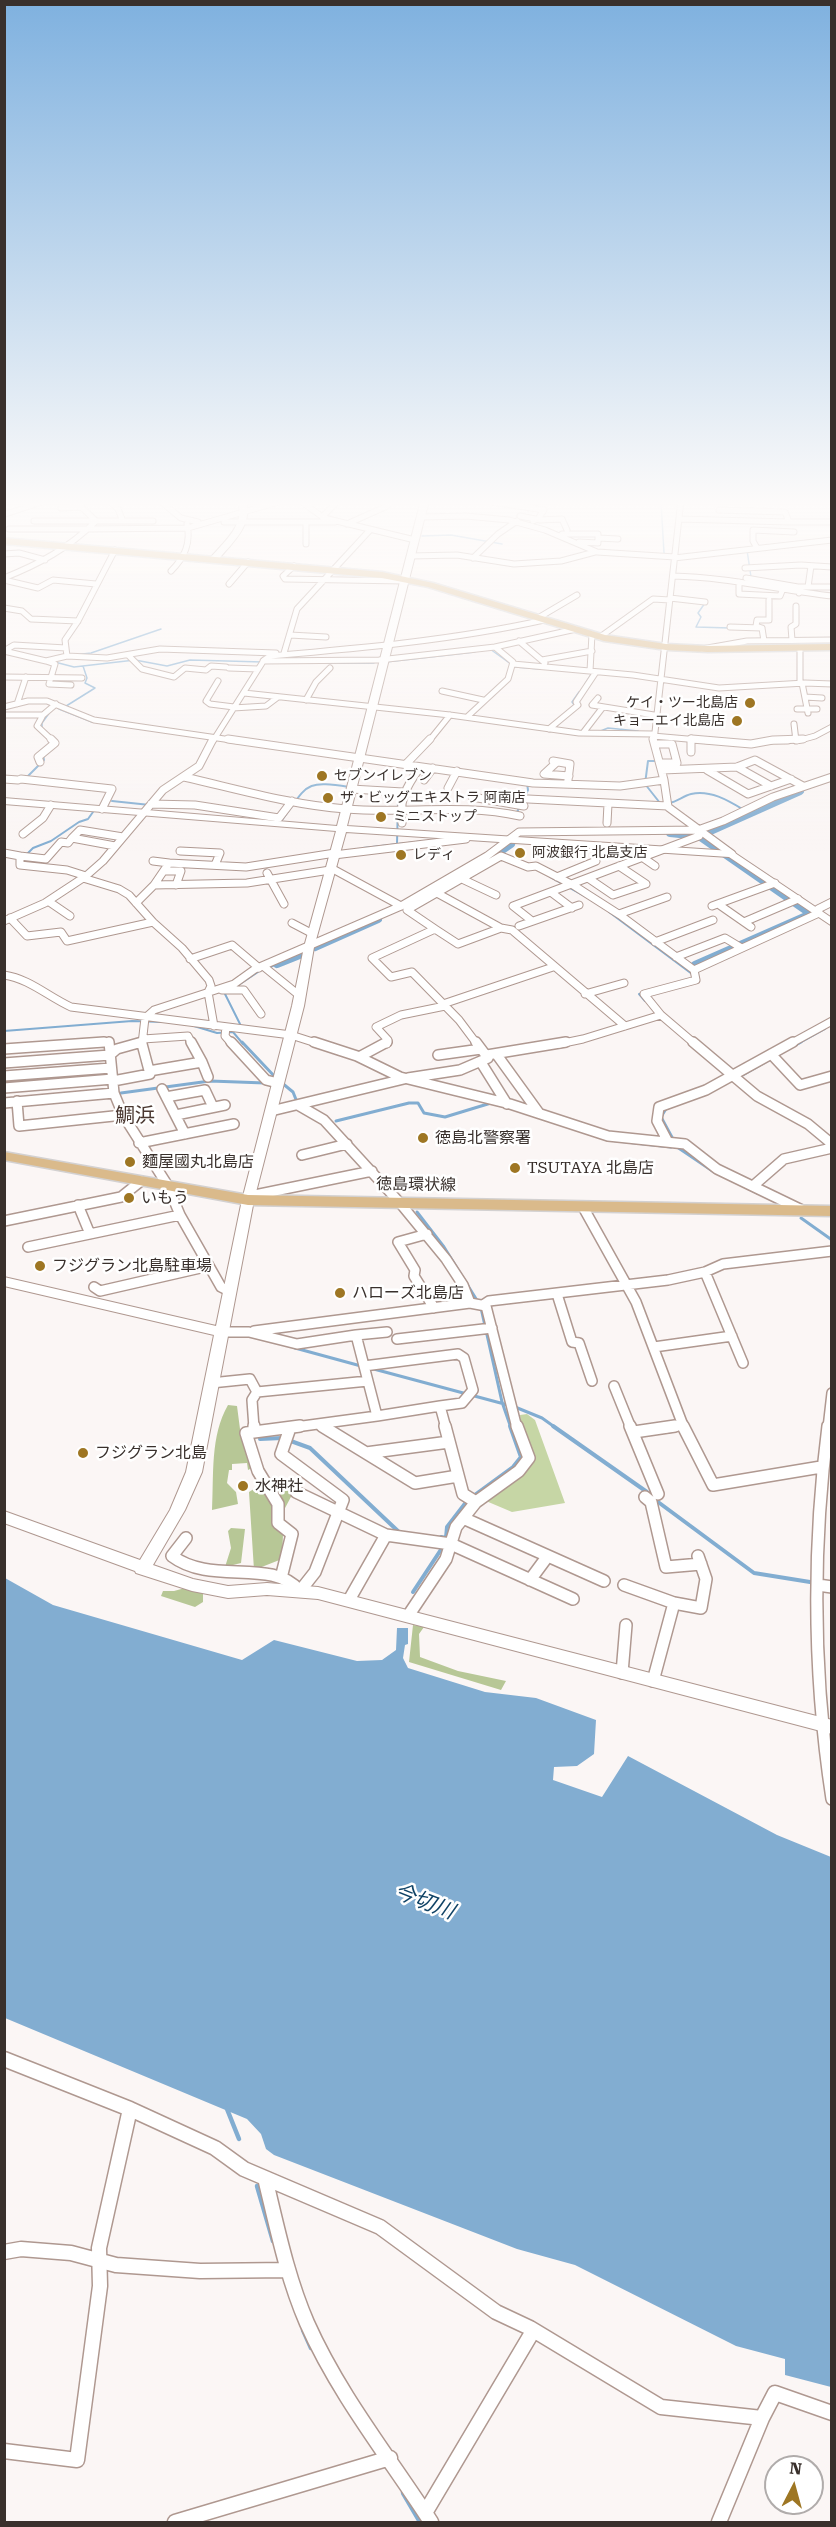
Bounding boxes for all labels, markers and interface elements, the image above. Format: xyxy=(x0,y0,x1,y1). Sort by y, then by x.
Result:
place label: ケイ・ツー北島店 xyxy=(626,695,738,711)
marker: ケイ・ツー北島店 xyxy=(743,696,757,710)
place label: キョーエイ北島店 xyxy=(613,713,725,729)
marker: キョーエイ北島店 xyxy=(730,714,744,728)
place label: セブンイレブン xyxy=(334,768,432,784)
marker: セブンイレブン xyxy=(315,769,329,783)
place label: ザ・ビッグエキストラ 阿南店 xyxy=(340,790,526,806)
marker: ザ・ビッグエキストラ 阿南店 xyxy=(321,791,335,805)
place label: ミニストップ xyxy=(393,809,477,825)
marker: ミニストップ xyxy=(374,810,388,824)
place label: 阿波銀行 北島支店 xyxy=(532,845,648,861)
marker: 阿波銀行 北島支店 xyxy=(513,846,527,860)
place label: レディ xyxy=(413,847,455,863)
marker: レディ xyxy=(394,848,408,862)
district label: 鯛浜 xyxy=(115,1104,155,1128)
place label: 徳島北警察署 xyxy=(435,1128,531,1148)
marker: 徳島北警察署 xyxy=(416,1131,430,1145)
place label: 麵屋國丸北島店 xyxy=(142,1152,254,1172)
marker: 麵屋國丸北島店 xyxy=(123,1155,137,1169)
place label: TSUTAYA 北島店 xyxy=(527,1158,654,1178)
marker: TSUTAYA 北島店 xyxy=(508,1161,522,1175)
street label: 徳島環状線 xyxy=(376,1175,456,1195)
place label: いもう xyxy=(141,1188,189,1208)
marker: いもう xyxy=(122,1191,136,1205)
place label: フジグラン北島駐車場 xyxy=(52,1256,212,1276)
marker: フジグラン北島駐車場 xyxy=(33,1259,47,1273)
place label: ハローズ北島店 xyxy=(352,1283,464,1303)
marker: ハローズ北島店 xyxy=(333,1286,347,1300)
place label: フジグラン北島 xyxy=(95,1443,207,1463)
marker: フジグラン北島 xyxy=(76,1446,90,1460)
place label: 水神社 xyxy=(255,1476,303,1496)
marker: 水神社 xyxy=(236,1479,250,1493)
water label: 今切川 xyxy=(390,1879,458,1925)
north arrow xyxy=(764,2455,824,2515)
text: N xyxy=(789,2458,803,2479)

